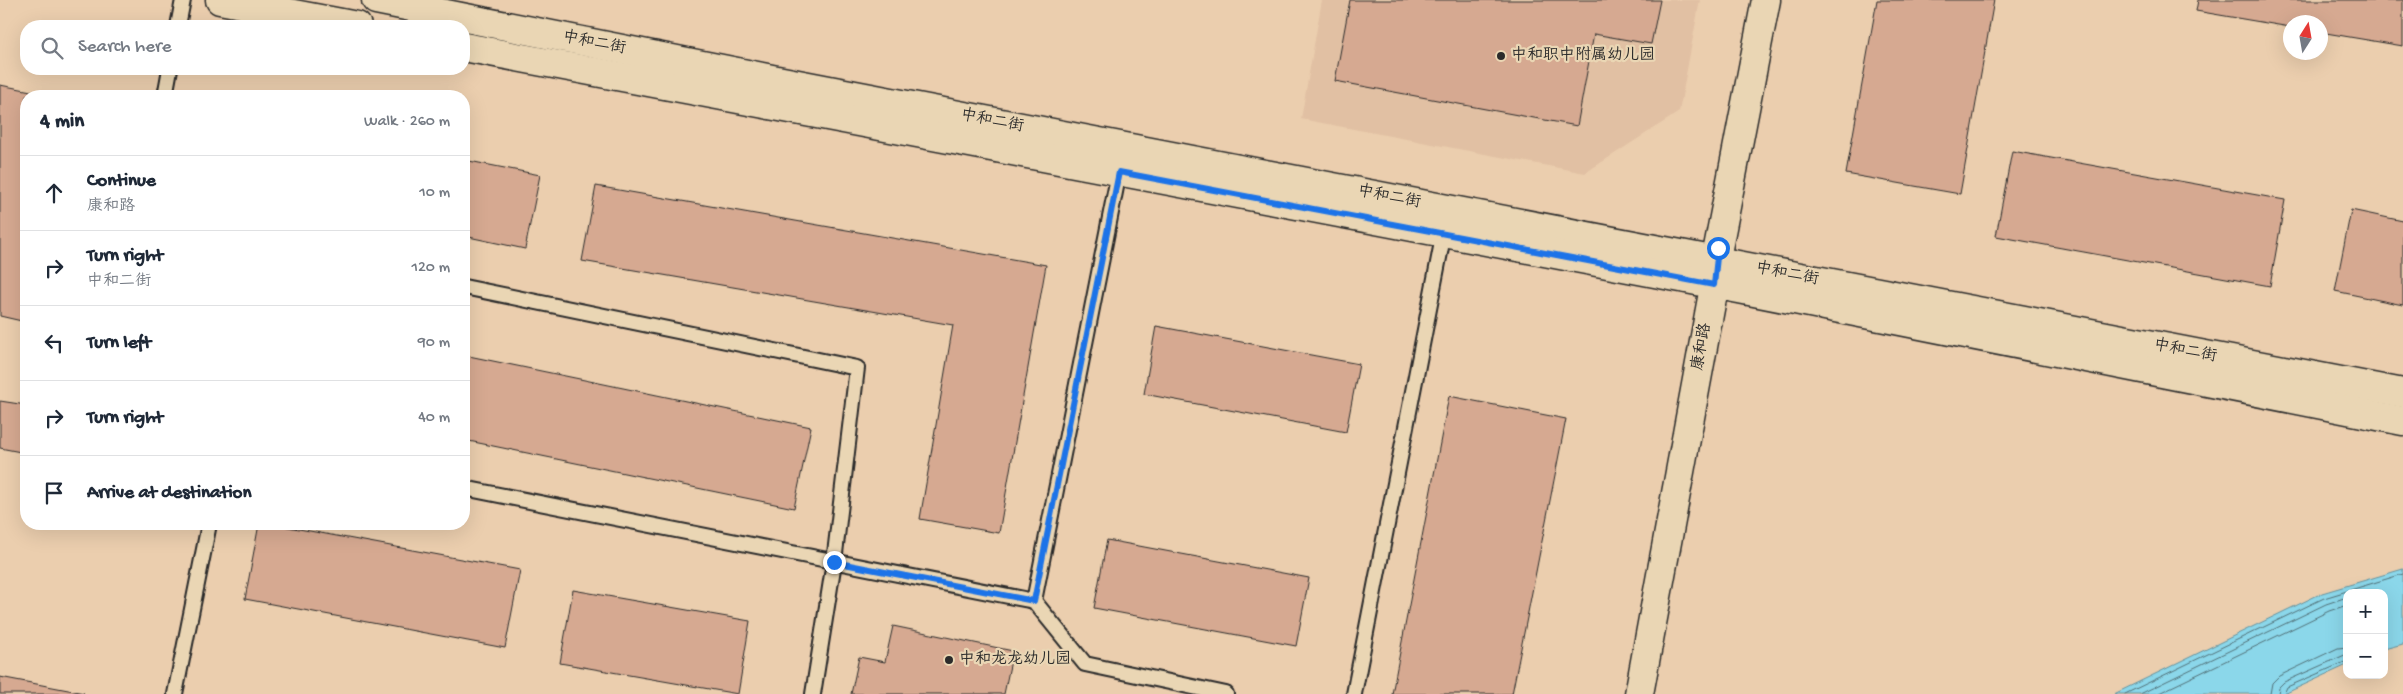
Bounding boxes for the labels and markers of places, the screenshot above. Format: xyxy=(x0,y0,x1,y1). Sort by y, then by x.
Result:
place label: 中和职中附属幼儿园 xyxy=(1511,45,1655,66)
marker: 中和职中附属幼儿园 xyxy=(1495,50,1507,62)
place label: 中和龙龙幼儿园 xyxy=(959,649,1071,670)
marker: 中和龙龙幼儿园 xyxy=(943,654,955,666)

